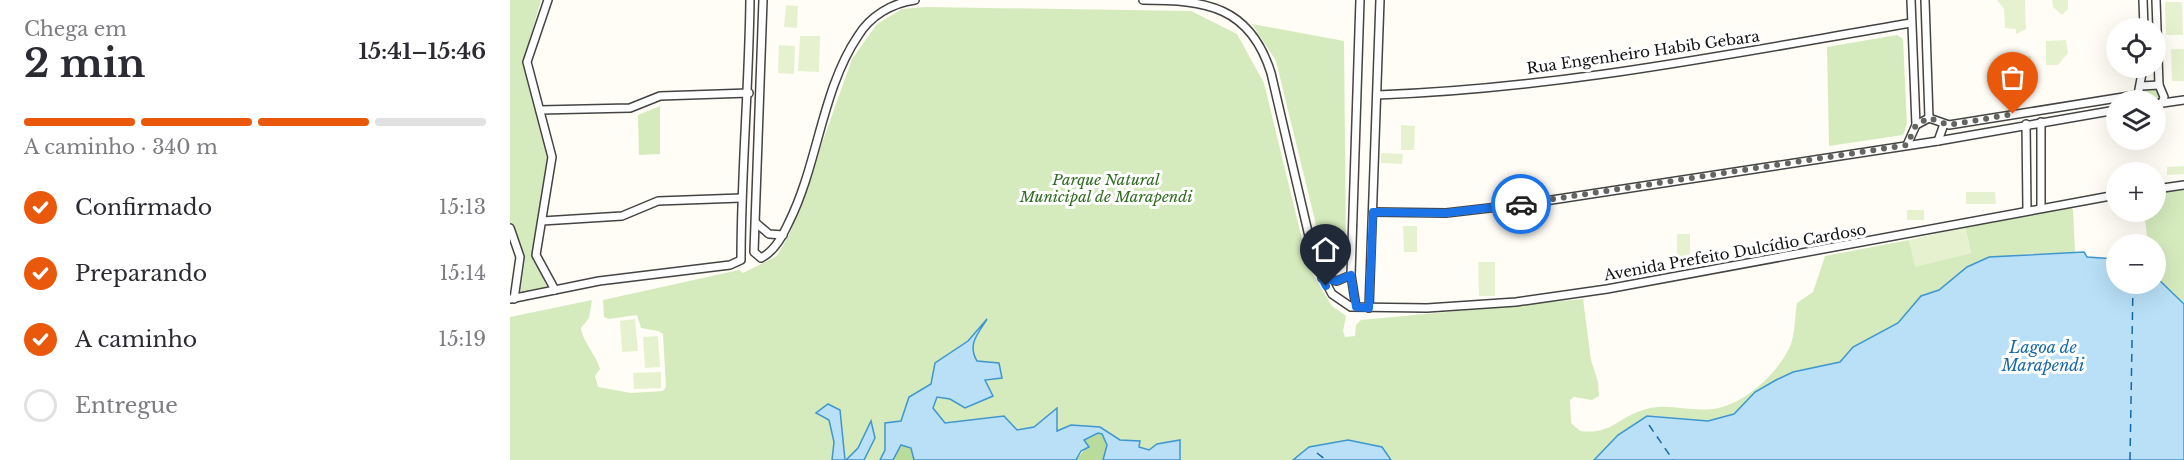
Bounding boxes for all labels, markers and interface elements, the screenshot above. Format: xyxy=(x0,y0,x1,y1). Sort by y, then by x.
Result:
text: Chega em xyxy=(24,17,127,41)
map controls xyxy=(2106,18,2166,294)
button: locate xyxy=(2106,18,2166,78)
street label: Rua Engenheiro Habib Gebara xyxy=(1525,26,1761,78)
text: 15:41–15:46 xyxy=(358,38,486,65)
text: 2 min xyxy=(24,39,145,88)
pin xyxy=(1987,52,2038,114)
icon: bag xyxy=(1996,61,2029,94)
button: layers xyxy=(2106,90,2166,150)
text: A caminho · 340 m xyxy=(24,135,218,159)
button: + xyxy=(2106,162,2166,222)
park label: Parque Natural Municipal de Marapendi xyxy=(1019,170,1193,206)
courier xyxy=(1491,174,1551,234)
icon: car xyxy=(1505,188,1538,221)
icon: check xyxy=(24,191,57,224)
text: Confirmado xyxy=(75,194,212,221)
text: 15:13 xyxy=(439,195,486,219)
street label: Avenida Prefeito Dulcídio Cardoso xyxy=(1601,220,1868,285)
pin xyxy=(1300,224,1351,286)
icon: home xyxy=(1309,233,1342,266)
button: − xyxy=(2106,234,2166,294)
icon: check xyxy=(24,257,57,290)
text: Preparando xyxy=(75,260,207,287)
text: 15:14 xyxy=(439,261,486,285)
icon: check xyxy=(24,323,57,356)
text: A caminho xyxy=(75,326,197,353)
text: 15:19 xyxy=(438,327,486,351)
water label: Lagoa de Marapendi xyxy=(2001,337,2085,375)
text: Entregue xyxy=(75,392,178,419)

